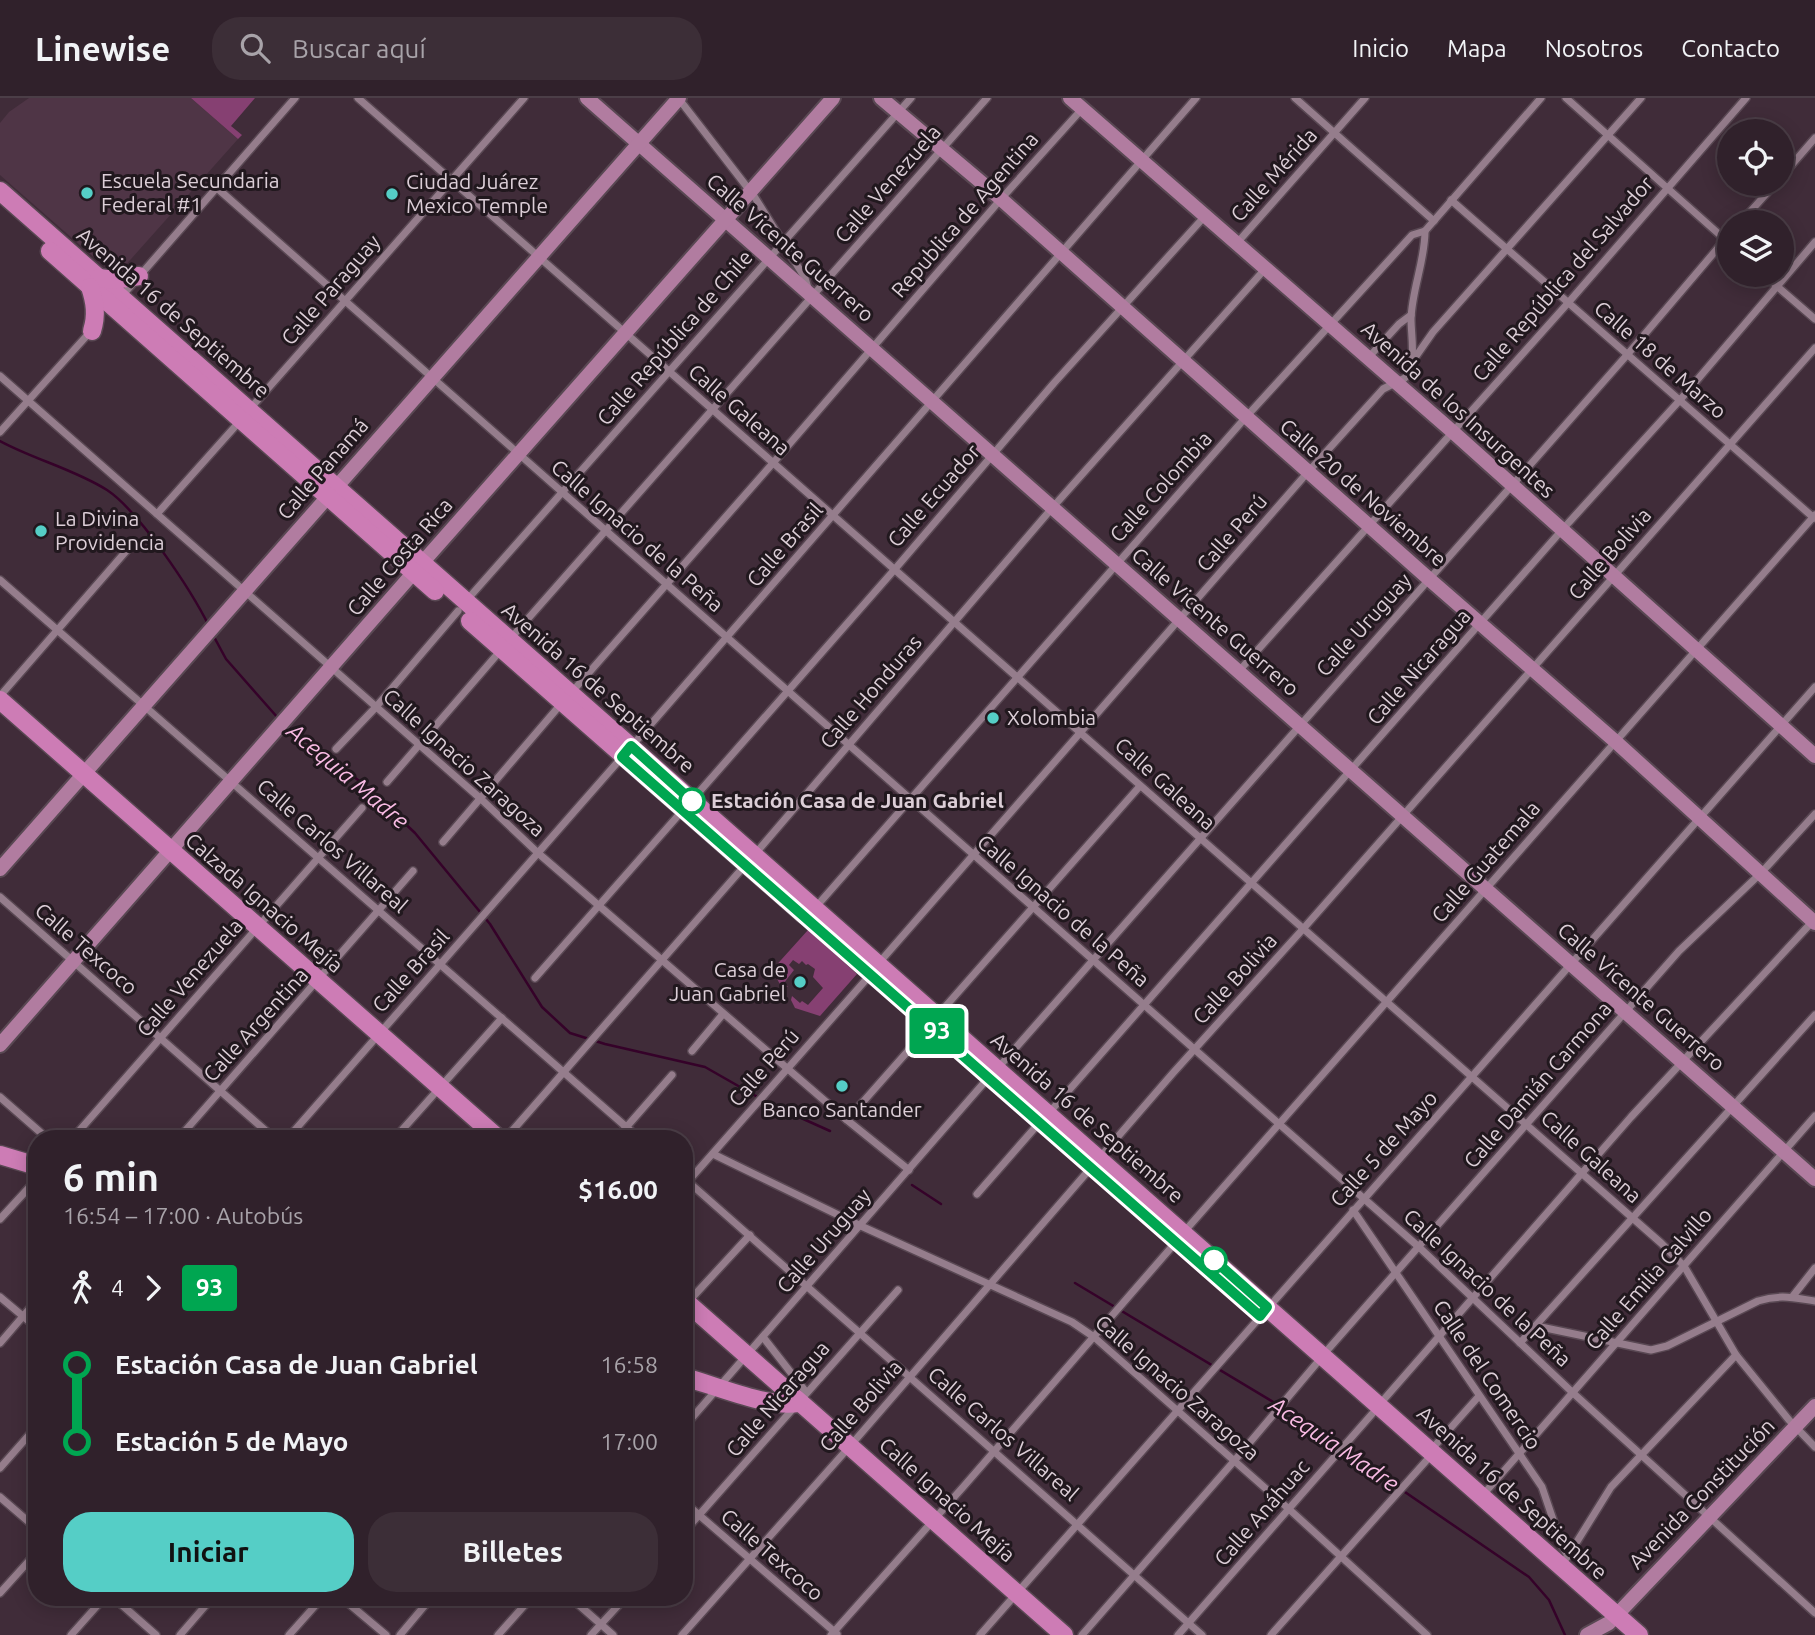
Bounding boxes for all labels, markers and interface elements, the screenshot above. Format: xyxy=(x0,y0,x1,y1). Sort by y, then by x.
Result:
search box xyxy=(212,17,702,80)
icon: search xyxy=(236,29,274,67)
text: Linewise xyxy=(35,30,170,67)
text: Buscar aquí xyxy=(292,34,426,63)
text: Inicio xyxy=(1352,35,1409,62)
text: Mapa xyxy=(1447,35,1507,62)
text: Nosotros xyxy=(1545,35,1643,62)
text: Contacto xyxy=(1681,35,1780,62)
street label: Calle Venezuela xyxy=(829,119,945,247)
map controls xyxy=(1717,119,1794,287)
button: locate xyxy=(1717,119,1794,196)
street label: Calle Mérida xyxy=(1225,123,1321,226)
street label: Republica de Agentina xyxy=(886,127,1043,302)
place label: Escuela Secundaria Federal #1 xyxy=(101,168,280,216)
street label: Calle Vicente Guerrero xyxy=(702,168,879,326)
place label: Ciudad Juárez Mexico Temple xyxy=(406,169,548,217)
street label: Calle República del Salvador xyxy=(1467,171,1658,386)
marker: Escuela Secundaria Federal #1 xyxy=(79,185,95,201)
marker: Ciudad Juárez Mexico Temple xyxy=(384,186,400,202)
button: layers xyxy=(1717,210,1794,287)
street label: Avenida 16 de Septiembre xyxy=(73,222,275,402)
street label: Calle Paraguay xyxy=(276,229,385,349)
street label: Calle República de Chile xyxy=(592,245,757,430)
street label: Calle 18 de Marzo xyxy=(1590,295,1732,423)
street label: Avenida de los Insurgentes xyxy=(1357,316,1560,502)
street label: Calle Galeana xyxy=(684,359,795,460)
street label: Calle Panamá xyxy=(272,413,373,524)
street label: Calle 20 de Noviembre xyxy=(1276,414,1452,571)
street label: Calle Colombia xyxy=(1104,426,1216,547)
street label: Calle Ecuador xyxy=(882,439,984,551)
street label: Calle Ignacio de la Peña xyxy=(547,454,728,616)
street label: Calle Perú xyxy=(1191,489,1271,576)
street label: Calle Costa Rica xyxy=(342,493,457,620)
street label: Calle Brasil xyxy=(741,498,827,591)
street label: Calle Bolivia xyxy=(1563,503,1656,604)
place label: La Divina Providencia xyxy=(55,506,165,554)
marker: La Divina Providencia xyxy=(33,523,49,539)
street label: Calle Vicente Guerrero xyxy=(1127,542,1304,700)
street label: Calle Uruguay xyxy=(1311,568,1416,681)
street label: Avenida 16 de Septiembre xyxy=(498,597,700,777)
street label: Calle Nicaragua xyxy=(1362,604,1475,729)
street label: Calle Honduras xyxy=(815,630,926,753)
street label: Calle Ignacio Zaragoza xyxy=(379,683,550,841)
place label: Xolombia xyxy=(1007,705,1096,729)
marker: Xolombia xyxy=(985,710,1001,726)
water label: Acequia Madre xyxy=(282,717,414,834)
street label: Calle Galeana xyxy=(1111,732,1221,834)
street label: Calle Carlos Villareal xyxy=(253,773,413,917)
marker: Estación Casa de Juan Gabriel xyxy=(679,788,705,814)
place label: Estación Casa de Juan Gabriel xyxy=(711,788,1004,812)
street label: Calle Guatemala xyxy=(1426,796,1544,927)
street label: Calzada Ignacio Mejía xyxy=(181,827,348,977)
street label: Calle Ignacio de la Peña xyxy=(973,829,1154,991)
street label: Calle Texcoco xyxy=(31,897,143,999)
street label: Calle Venezuela xyxy=(131,913,247,1041)
street label: Calle Vicente Guerrero xyxy=(1553,917,1730,1075)
street label: Calle Brasil xyxy=(367,924,454,1017)
street label: Calle Bolivia xyxy=(1187,928,1281,1029)
place label: Casa de Juan Gabriel xyxy=(669,957,786,1005)
street label: Calle Argentina xyxy=(198,963,313,1086)
marker: Casa de Juan Gabriel xyxy=(792,974,808,990)
street label: Calle Damián Carmona xyxy=(1459,996,1616,1172)
line badge: 93 xyxy=(906,1008,968,1054)
text: 93 xyxy=(923,1017,951,1044)
street label: Calle Perú xyxy=(723,1024,803,1111)
street label: Avenida 16 de Septiembre xyxy=(987,1027,1189,1207)
marker: Banco Santander xyxy=(834,1078,850,1094)
street label: Calle 5 de Mayo xyxy=(1325,1085,1442,1211)
place label: Banco Santander xyxy=(762,1097,922,1121)
street label: Calle Galeana xyxy=(1537,1105,1647,1207)
text: 6 min xyxy=(63,1156,159,1198)
text: $16.00 xyxy=(578,1175,658,1204)
street label: Calle Uruguay xyxy=(771,1183,875,1297)
text: 16:54 – 17:00 · Autobús xyxy=(63,1203,303,1228)
street label: Calle Emilia Calvillo xyxy=(1580,1203,1716,1354)
street label: Calle Ignacio de la Peña xyxy=(1399,1204,1576,1371)
unlabelled marker xyxy=(1201,1247,1227,1273)
icon: walk xyxy=(63,1269,101,1307)
icon: forward xyxy=(134,1269,172,1307)
text: 93 xyxy=(196,1274,223,1301)
text: 4 xyxy=(111,1275,124,1300)
street label: Calle del Comercio xyxy=(1429,1295,1547,1454)
street label: Calle Ignacio Zaragoza xyxy=(1091,1310,1265,1465)
street label: Calle Nicaragua xyxy=(721,1336,834,1461)
text: Estación Casa de Juan Gabriel xyxy=(115,1350,478,1379)
text: 16:58 xyxy=(600,1352,658,1377)
street label: Calle Bolivia xyxy=(814,1355,907,1456)
street label: Calle Carlos Villareal xyxy=(924,1361,1084,1505)
water label: Acequia Madre xyxy=(1264,1391,1404,1496)
street label: Avenida 16 de Septiembre xyxy=(1413,1401,1613,1584)
street label: Avenida Constitución xyxy=(1623,1413,1779,1573)
text: Estación 5 de Mayo xyxy=(115,1427,348,1456)
text: 17:00 xyxy=(600,1429,658,1454)
street label: Calle Ignacio Mejía xyxy=(875,1432,1020,1566)
street label: Calle Anáhuac xyxy=(1209,1454,1314,1570)
street label: Calle Texcoco xyxy=(717,1503,829,1605)
button: Iniciar xyxy=(63,1512,354,1592)
button: Billetes xyxy=(368,1512,658,1592)

